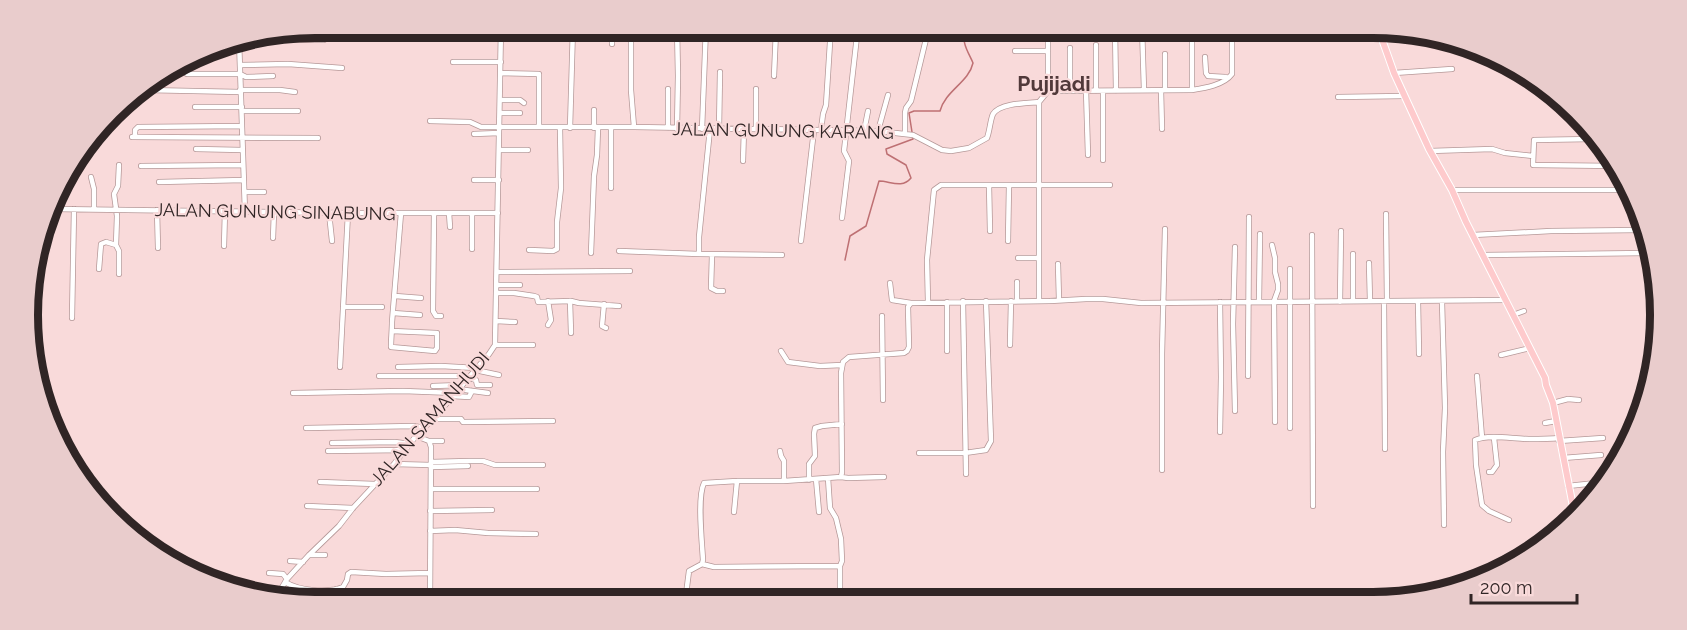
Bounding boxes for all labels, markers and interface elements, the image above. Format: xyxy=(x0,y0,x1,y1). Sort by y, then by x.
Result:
district label: Pujijadi xyxy=(1017,71,1091,96)
street label: JALAN GUNUNG KARANG xyxy=(672,118,894,143)
street label: JALAN GUNUNG SINABUNG xyxy=(154,199,396,224)
street label: JALAN SAMANHUDI xyxy=(366,347,494,490)
scale bar xyxy=(1471,567,1578,605)
text: 200 m xyxy=(1480,577,1533,598)

